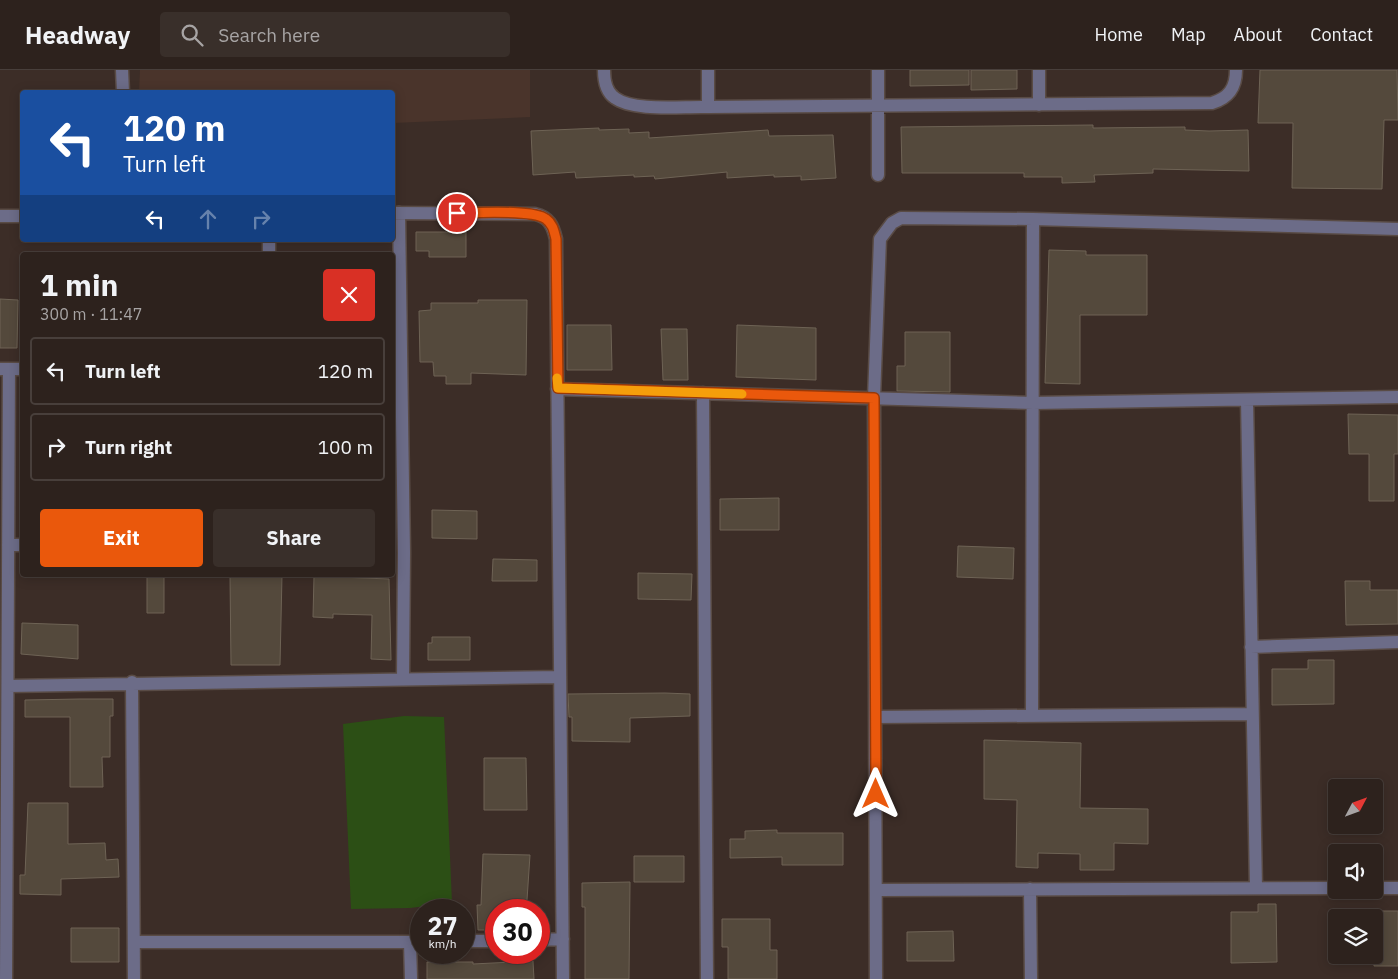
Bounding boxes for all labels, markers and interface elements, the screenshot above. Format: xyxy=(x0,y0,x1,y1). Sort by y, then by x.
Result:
search box xyxy=(160,12,510,57)
text: Headway xyxy=(25,19,130,51)
icon: search xyxy=(178,21,206,49)
text: Search here xyxy=(218,23,320,47)
text: Home xyxy=(1095,23,1143,46)
text: Map xyxy=(1171,23,1206,46)
text: About xyxy=(1234,23,1282,46)
text: Contact xyxy=(1310,23,1373,46)
text: 120 m xyxy=(123,105,226,151)
icon: left xyxy=(40,110,105,175)
text: Turn left xyxy=(123,149,206,178)
pin xyxy=(436,192,478,234)
icon: arrive xyxy=(443,199,471,227)
icon: left xyxy=(141,205,169,233)
icon: ahead xyxy=(194,205,222,233)
icon: right xyxy=(247,205,275,233)
text: 1 min xyxy=(40,265,118,304)
button: close xyxy=(323,269,375,321)
text: 300 m · 11:47 xyxy=(40,304,142,324)
icon: left xyxy=(42,357,70,385)
text: Turn left xyxy=(85,359,161,383)
text: 120 m xyxy=(318,359,373,383)
icon: right xyxy=(42,433,70,461)
text: Turn right xyxy=(85,435,172,459)
text: 100 m xyxy=(318,435,373,459)
button: Exit xyxy=(40,509,203,567)
button: Share xyxy=(213,509,375,567)
position arrow xyxy=(849,767,901,819)
north arrow xyxy=(1328,779,1382,834)
map controls xyxy=(1328,779,1383,964)
button: sound xyxy=(1328,844,1383,899)
speed limit sign: 30 xyxy=(485,899,550,964)
text: 27 xyxy=(427,909,458,942)
button: layers xyxy=(1328,909,1383,964)
text: km/h xyxy=(428,936,457,951)

